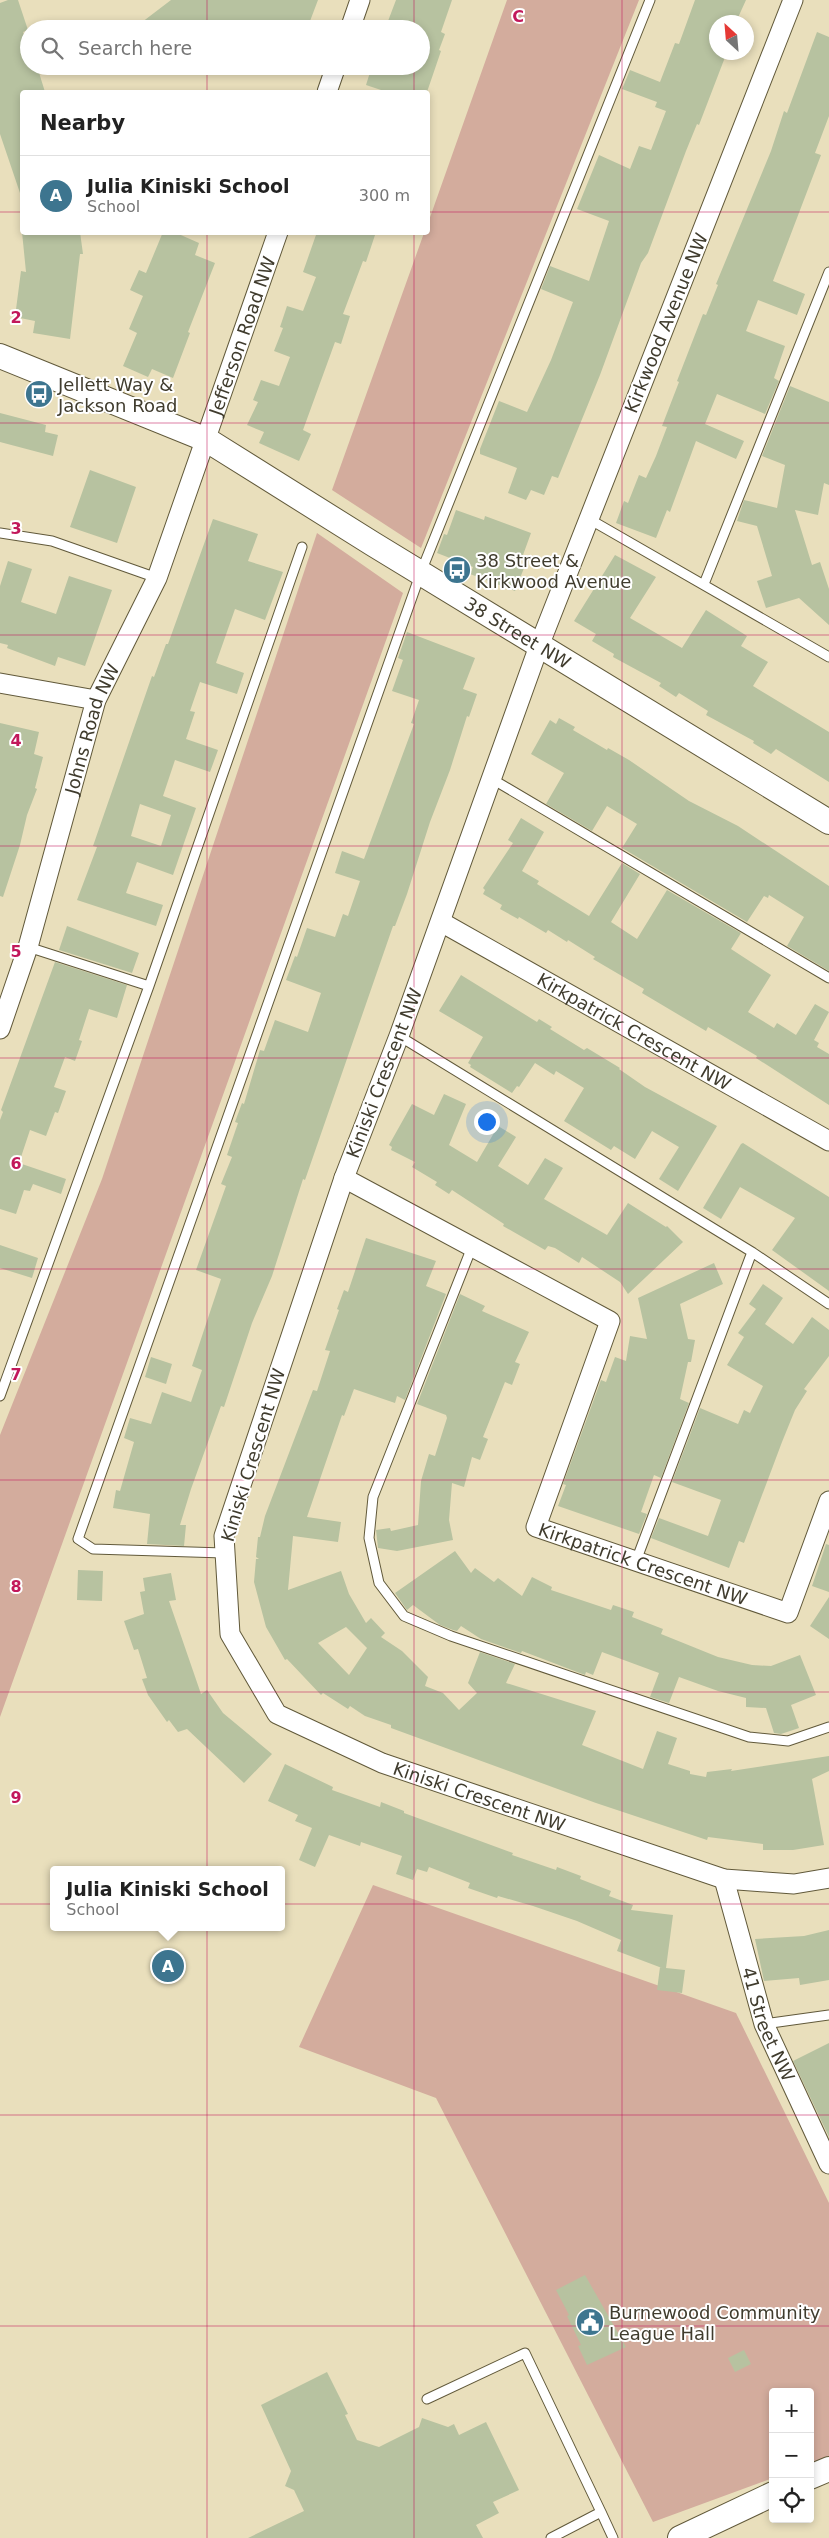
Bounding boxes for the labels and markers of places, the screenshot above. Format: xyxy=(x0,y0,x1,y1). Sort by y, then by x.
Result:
place label: Jellett Way & Jackson Road xyxy=(57,374,177,416)
bus stop icon: Jellett Way & Jackson Road xyxy=(24,379,54,409)
place label: 38 Street & Kirkwood Avenue xyxy=(476,550,631,592)
bus stop icon: 38 Street & Kirkwood Avenue xyxy=(442,555,472,585)
pin: A xyxy=(152,1947,184,1985)
place label: Burnewood Community League Hall xyxy=(609,2302,821,2344)
public building icon: Burnewood Community League Hall xyxy=(575,2307,605,2337)

